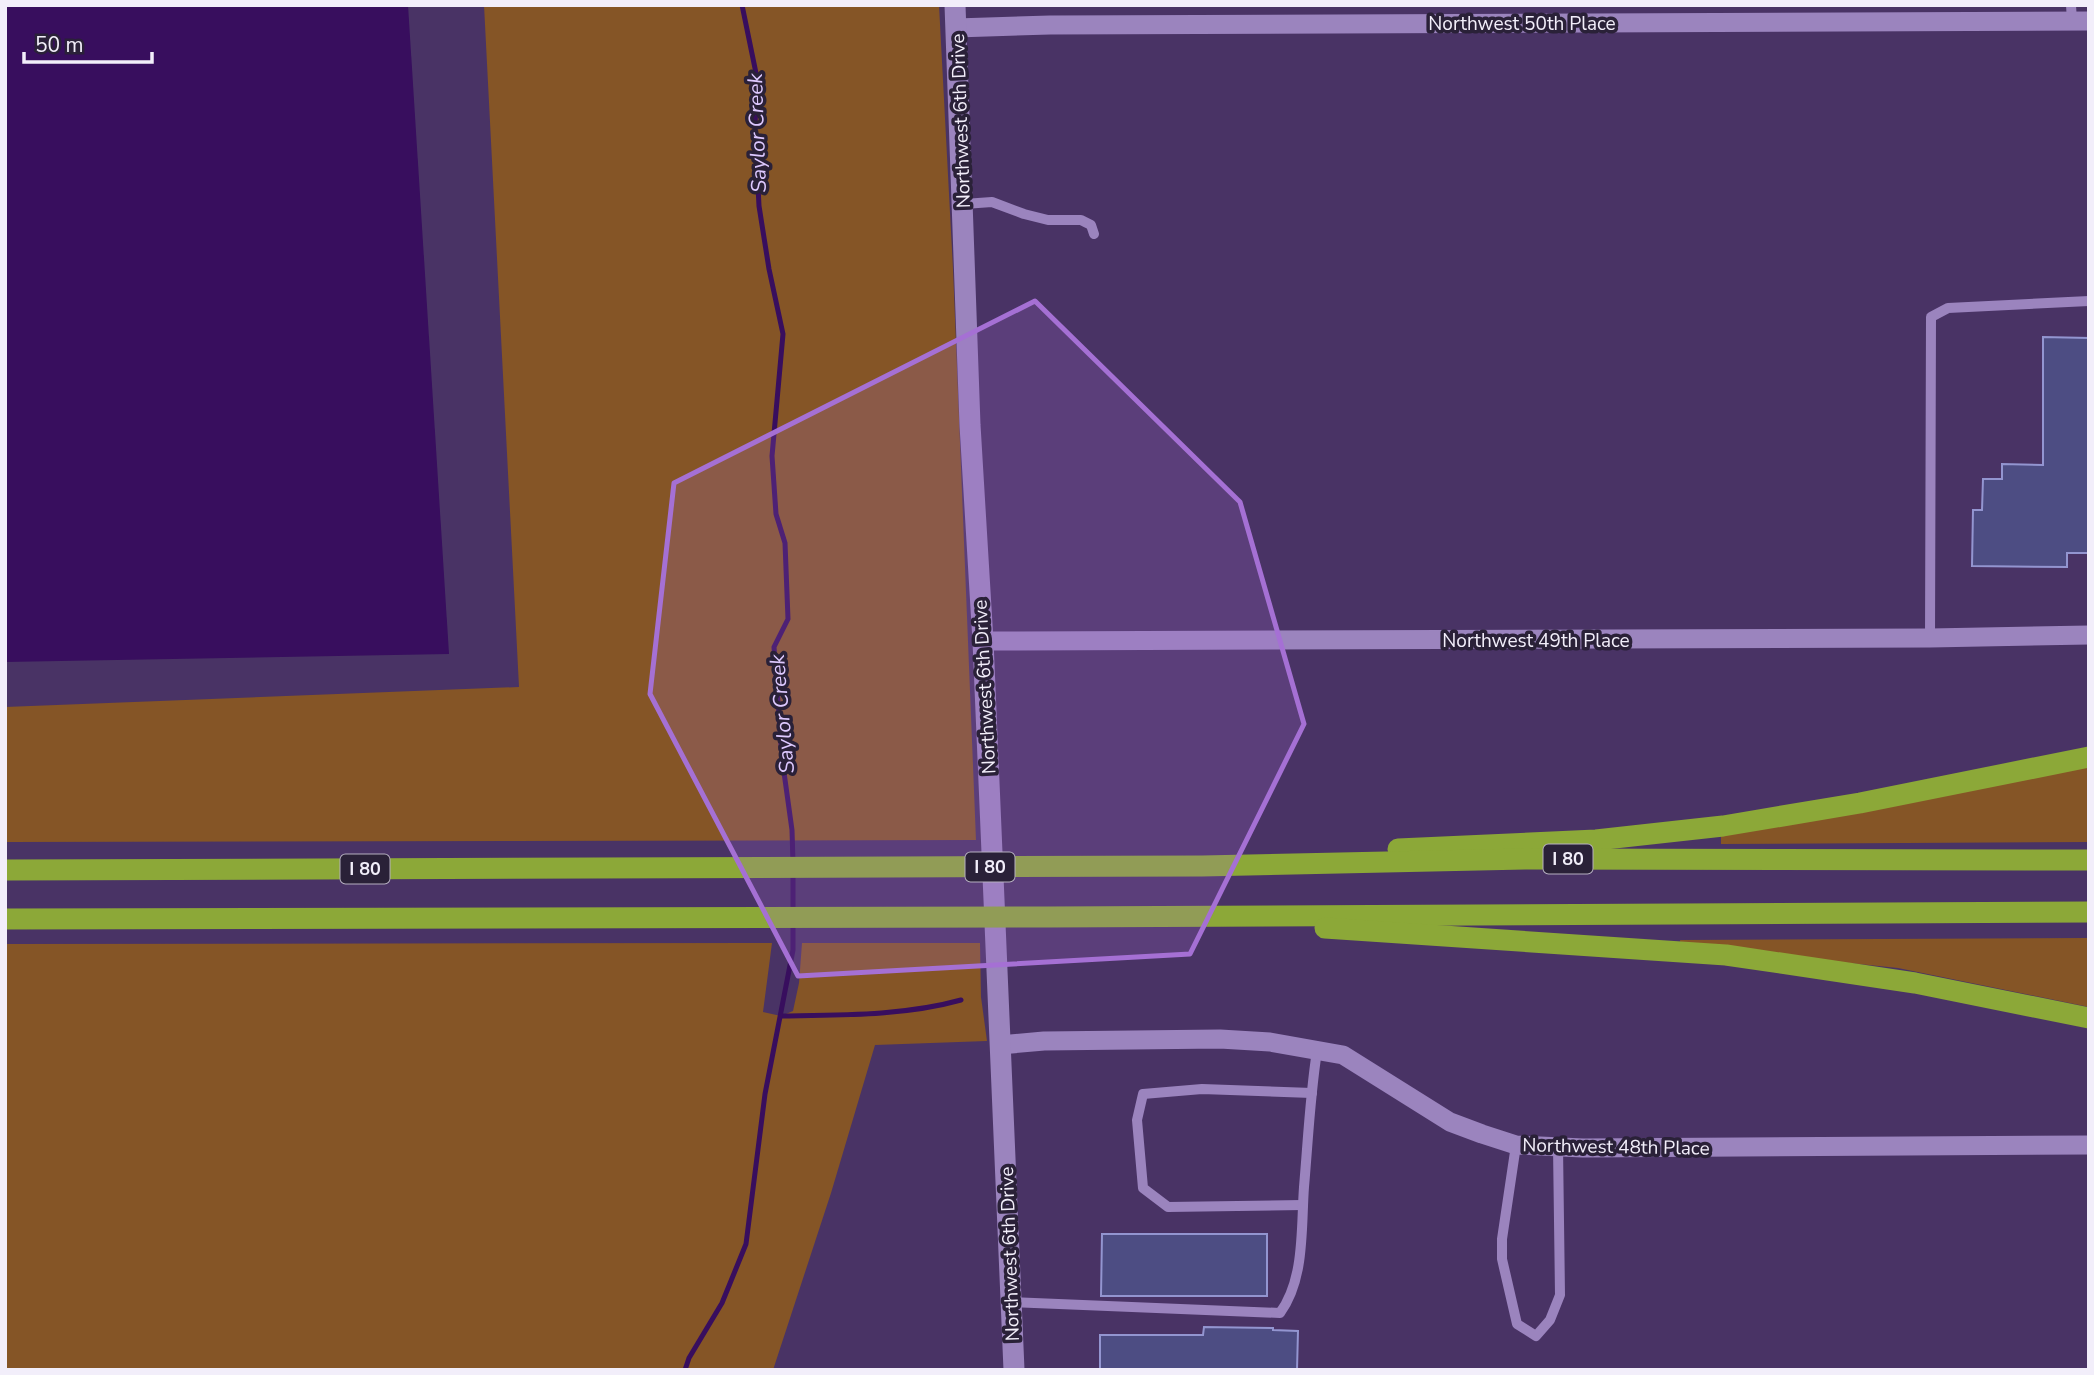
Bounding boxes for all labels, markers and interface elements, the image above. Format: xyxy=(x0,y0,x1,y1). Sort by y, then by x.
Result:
street label: Northwest 50th Place xyxy=(1428,11,1616,37)
scale bar xyxy=(24,21,152,65)
text: 50 m xyxy=(35,31,84,59)
street label: Northwest 6th Drive xyxy=(945,33,977,209)
water label: Saylor Creek xyxy=(741,72,773,193)
street label: Northwest 6th Drive xyxy=(967,599,1003,775)
street label: Northwest 49th Place xyxy=(1442,628,1630,654)
water label: Saylor Creek xyxy=(763,653,801,775)
road number: I 80 xyxy=(1544,844,1592,874)
road number: I 80 xyxy=(965,852,1014,882)
road number: I 80 xyxy=(340,854,390,884)
street label: Northwest 48th Place xyxy=(1522,1132,1710,1162)
street label: Northwest 6th Drive xyxy=(994,1166,1026,1342)

